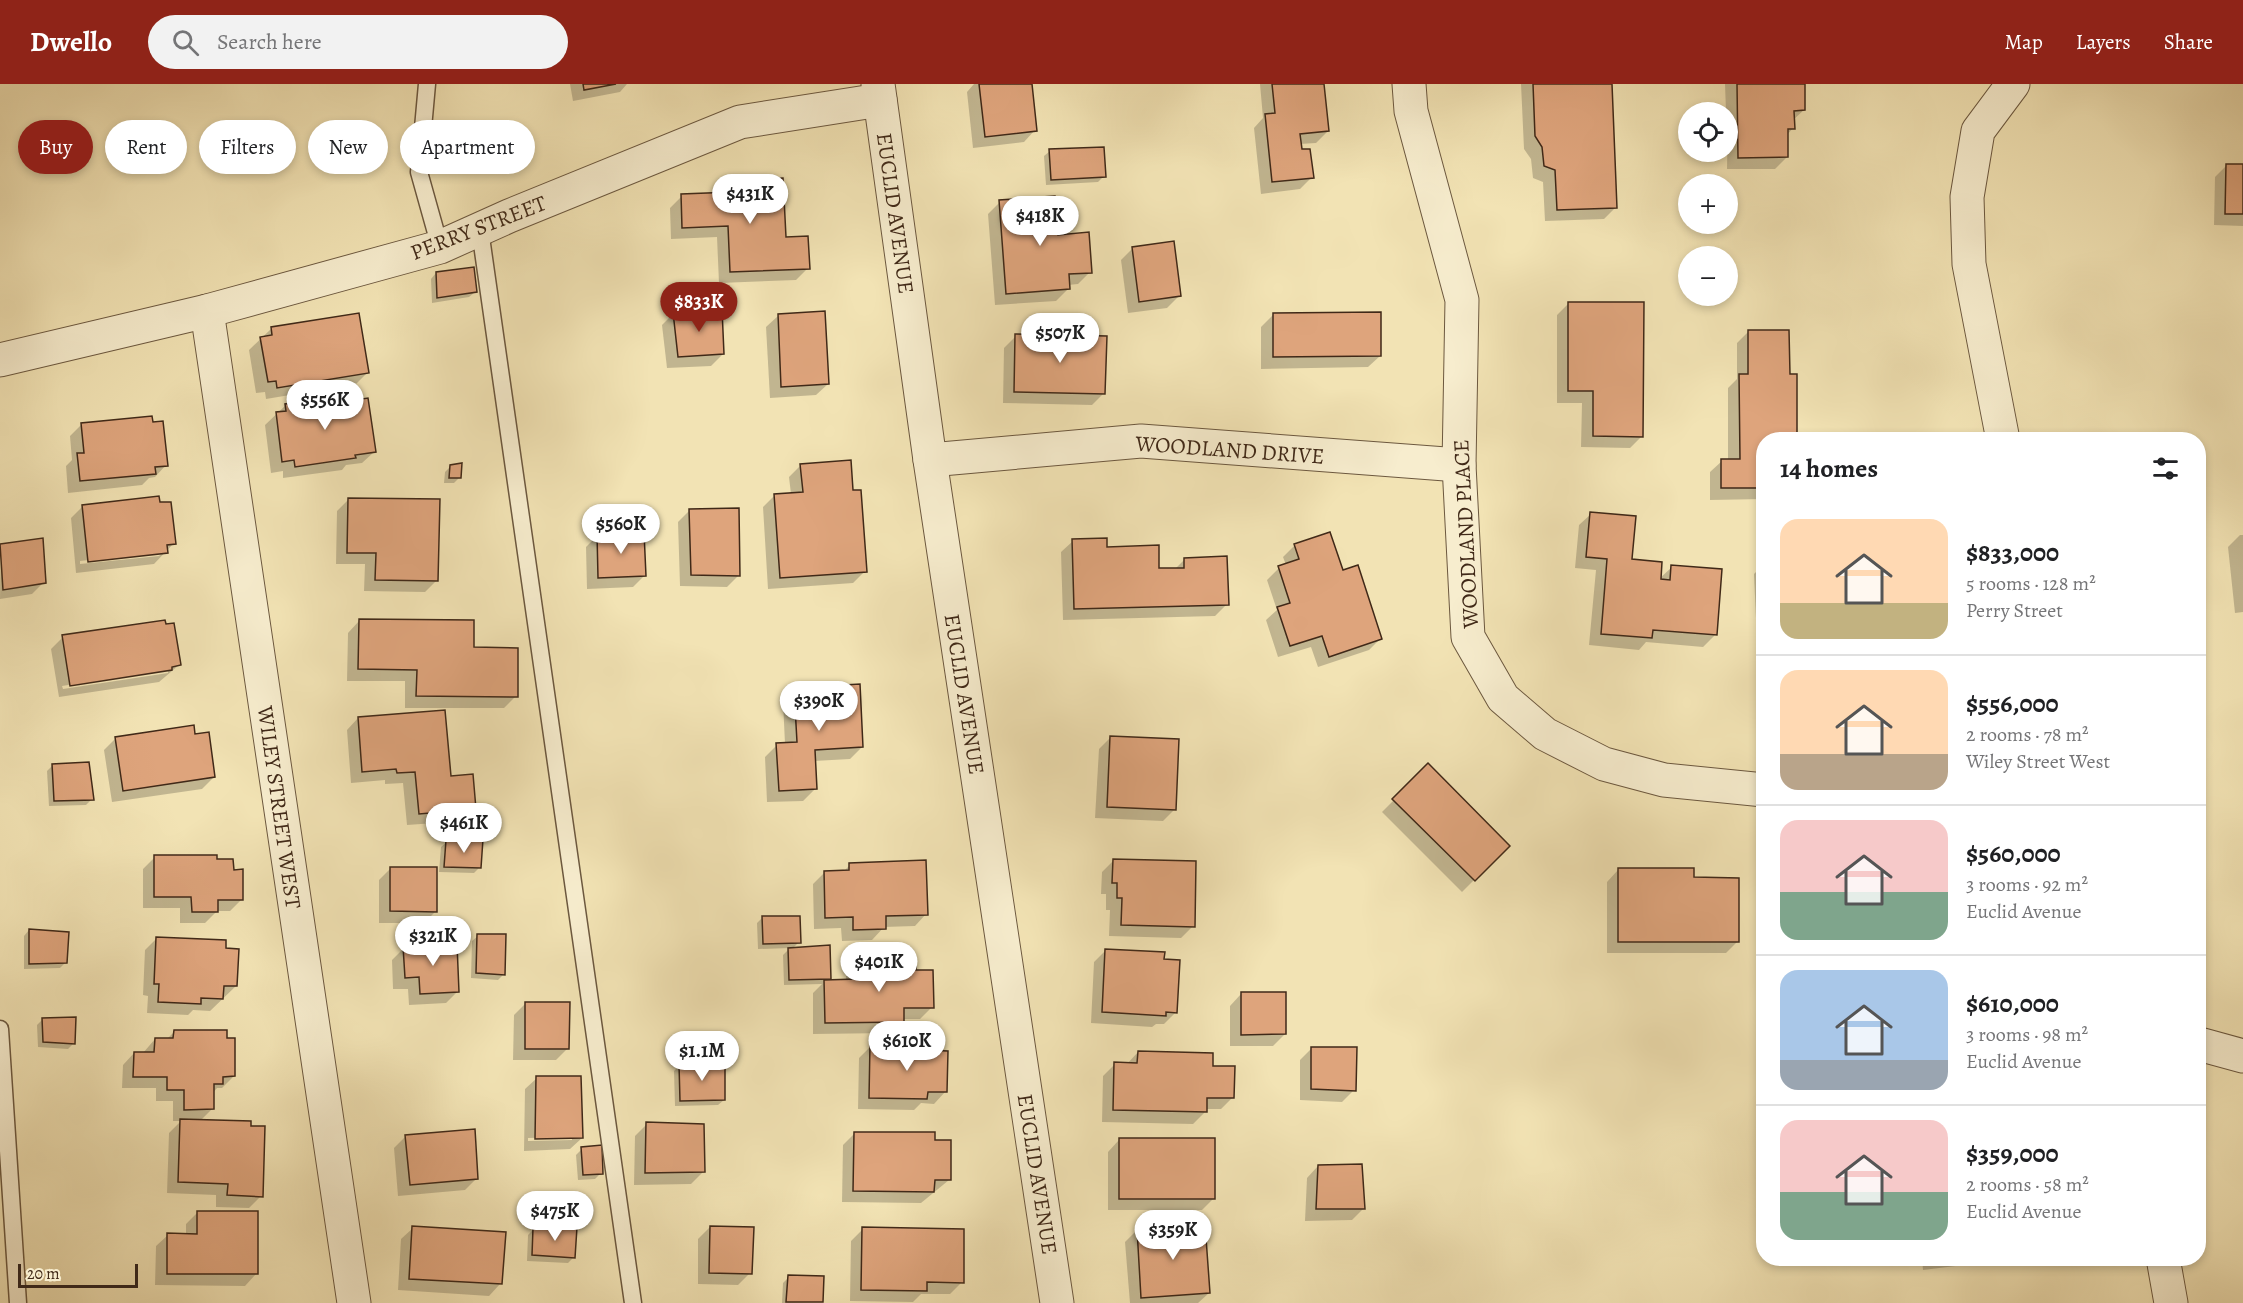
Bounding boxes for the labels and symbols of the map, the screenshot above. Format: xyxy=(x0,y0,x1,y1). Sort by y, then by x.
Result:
street label: EUCLID AVENUE xyxy=(869,131,921,296)
pin: $431K xyxy=(708,174,792,225)
street label: PERRY STREET xyxy=(406,188,551,268)
pin: $418K xyxy=(998,196,1082,247)
pin: $833K xyxy=(657,282,741,333)
pin: $507K xyxy=(1018,313,1102,364)
pin: $556K xyxy=(283,380,367,431)
street label: WOODLAND DRIVE xyxy=(1133,428,1325,472)
street label: WOODLAND PLACE xyxy=(1446,439,1486,630)
pin: $560K xyxy=(579,504,663,555)
street label: EUCLID AVENUE xyxy=(936,612,992,777)
pin: $390K xyxy=(777,681,861,732)
street label: WILEY STREET WEST xyxy=(250,703,308,910)
pin: $461K xyxy=(422,803,506,854)
pin: $321K xyxy=(391,916,475,967)
pin: $401K xyxy=(837,942,921,993)
pin: $610K xyxy=(865,1021,949,1072)
pin: $1.1M xyxy=(660,1031,744,1082)
street label: EUCLID AVENUE xyxy=(1009,1092,1065,1257)
pin: $475K xyxy=(513,1191,597,1242)
pin: $359K xyxy=(1131,1210,1215,1261)
scale bar xyxy=(18,1261,138,1288)

